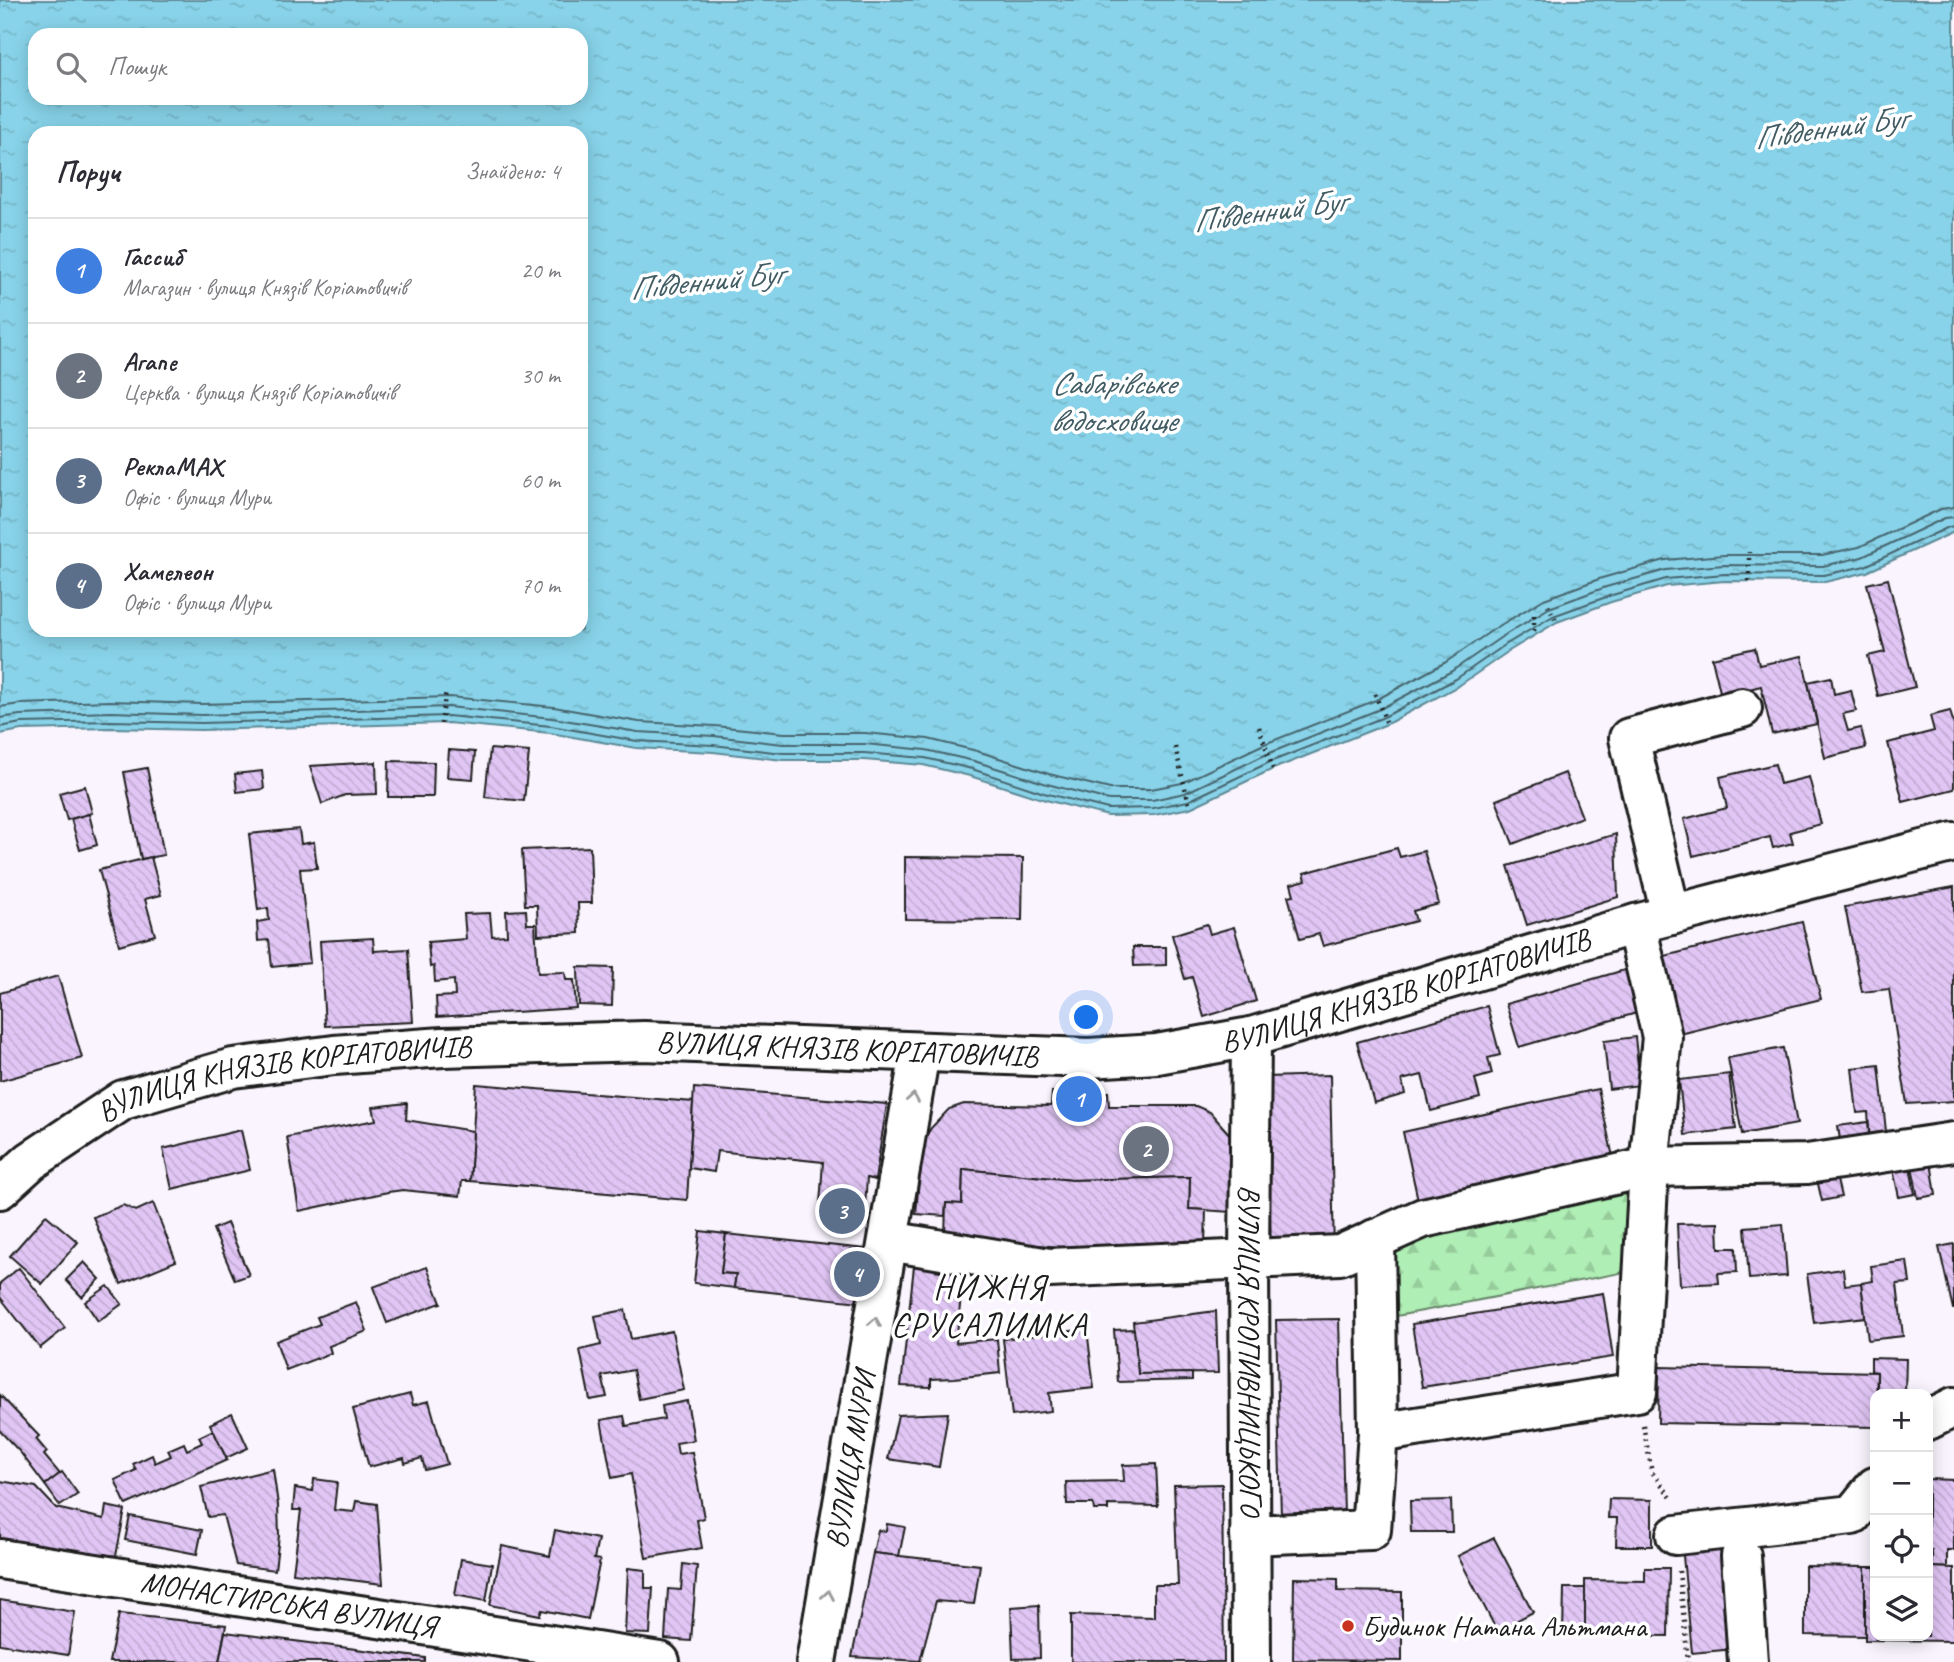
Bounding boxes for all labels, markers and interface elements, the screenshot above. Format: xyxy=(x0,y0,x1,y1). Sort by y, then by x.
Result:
search box xyxy=(28,28,588,105)
icon: search xyxy=(52,48,90,86)
text: Пошук xyxy=(108,50,166,83)
water label: Південний Буг xyxy=(1751,96,1916,159)
text: Поруч xyxy=(56,153,120,191)
text: Знайдено: 4 xyxy=(465,157,560,186)
water label: Південний Буг xyxy=(1190,179,1355,242)
text: Гассиб xyxy=(123,240,182,273)
water label: Південний Буг xyxy=(628,252,791,309)
text: 1 xyxy=(74,256,84,285)
text: 20 m xyxy=(521,256,560,285)
text: Магазин · вулиця Князів Коріатовичів xyxy=(123,273,407,302)
text: Агапе xyxy=(123,345,177,378)
text: 2 xyxy=(74,361,84,390)
text: 30 m xyxy=(521,361,560,390)
water label: Сабарівське водосховище xyxy=(1050,363,1180,441)
text: Церква · вулиця Князів Коріатовичів xyxy=(123,378,396,407)
text: РеклаМАХ xyxy=(123,450,223,483)
text: 3 xyxy=(74,466,84,495)
text: 60 m xyxy=(521,466,560,495)
text: Офіс · вулиця Мури xyxy=(123,483,271,512)
text: Хамелеон xyxy=(123,555,213,588)
text: 4 xyxy=(74,571,84,600)
text: 70 m xyxy=(521,571,560,600)
text: Офіс · вулиця Мури xyxy=(123,588,271,617)
street label: ВУЛИЦЯ КНЯЗІВ КОРІАТОВИЧІВ xyxy=(1218,919,1597,1061)
your location xyxy=(1069,1000,1103,1034)
street label: ВУЛИЦЯ КНЯЗІВ КОРІАТОВИЧІВ xyxy=(656,1022,1041,1075)
street label: ВУЛИЦЯ КНЯЗІВ КОРІАТОВИЧІВ xyxy=(89,1027,474,1131)
pin: 1 xyxy=(1056,1073,1102,1125)
one-way arrow xyxy=(905,1092,920,1104)
pin: 2 xyxy=(1123,1123,1169,1175)
pin: 3 xyxy=(819,1185,865,1237)
street label: ВУЛИЦЯ КРОПИВНИЦЬКОГО xyxy=(1230,1185,1269,1518)
pin: 4 xyxy=(834,1248,880,1300)
district label: НИЖНЯ ЄРУСАЛИМКА xyxy=(892,1266,1088,1346)
one-way arrow xyxy=(867,1316,882,1328)
street label: ВУЛИЦЯ МУРИ xyxy=(817,1364,885,1551)
map controls xyxy=(1870,1389,1933,1641)
button: + xyxy=(1870,1389,1933,1452)
button: − xyxy=(1870,1452,1933,1515)
button: locate xyxy=(1870,1515,1933,1578)
street label: МОНАСТИРСЬКА ВУЛИЦЯ xyxy=(138,1562,443,1646)
button: layers xyxy=(1870,1578,1933,1641)
one-way arrow xyxy=(820,1589,835,1601)
place label: Будинок Натана Альтмана xyxy=(1362,1607,1648,1645)
marker: Будинок Натана Альтмана xyxy=(1340,1618,1356,1634)

